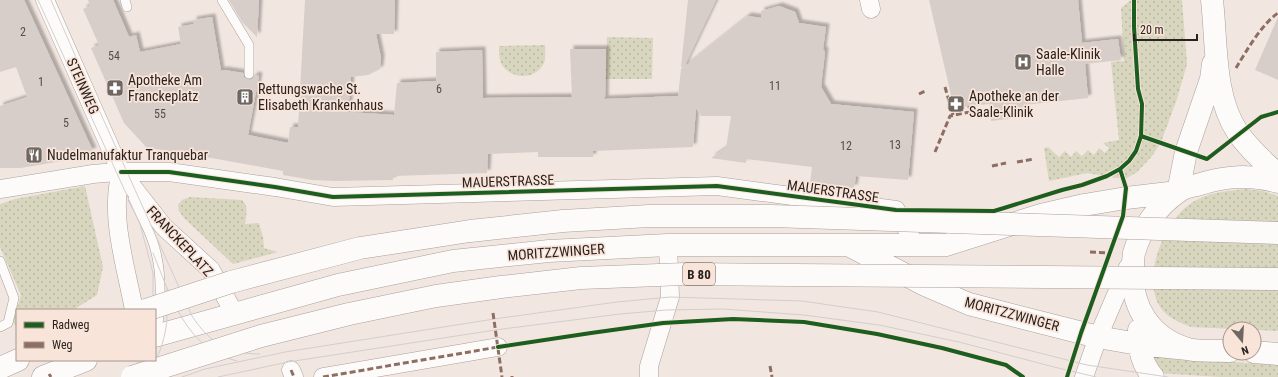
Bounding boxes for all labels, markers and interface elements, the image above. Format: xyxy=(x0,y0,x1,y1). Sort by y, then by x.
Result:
scale bar xyxy=(1134,16,1197,42)
text: 20 m xyxy=(1140,23,1164,37)
house number: 2 xyxy=(20,25,26,39)
place label: Saale-Klinik Halle xyxy=(1036,46,1101,78)
house number: 54 xyxy=(108,49,120,63)
hospital icon: Saale-Klinik Halle xyxy=(1013,52,1033,72)
street label: STEINWEG xyxy=(64,56,102,116)
place label: Apotheke Am Franckeplatz xyxy=(128,72,202,104)
house number: 1 xyxy=(38,75,44,89)
pharmacy icon: Apotheke Am Franckeplatz xyxy=(105,78,125,98)
house number: 11 xyxy=(769,79,781,93)
place label: Rettungswache St. Elisabeth Krankenhaus xyxy=(258,81,383,113)
house number: 6 xyxy=(436,82,442,96)
building icon: Rettungswache St. Elisabeth Krankenhaus xyxy=(235,87,255,107)
place label: Apotheke an der Saale-Klinik xyxy=(969,88,1059,120)
pharmacy icon: Apotheke an der Saale-Klinik xyxy=(946,94,966,114)
house number: 55 xyxy=(154,107,166,121)
house number: 5 xyxy=(63,116,69,130)
house number: 13 xyxy=(889,138,901,152)
house number: 12 xyxy=(840,139,852,153)
restaurant icon: Nudelmanufaktur Tranquebar xyxy=(24,145,44,165)
place label: Nudelmanufaktur Tranquebar xyxy=(47,147,208,163)
street label: MAUERSTRASSE xyxy=(462,171,555,191)
street label: MAUERSTRASSE xyxy=(786,177,880,205)
street label: FRANCKEPLATZ xyxy=(144,203,216,279)
street label: MORITZZWINGER xyxy=(507,241,606,263)
road number: B 80 xyxy=(683,263,715,285)
street label: MORITZZWINGER xyxy=(963,294,1062,334)
legend xyxy=(16,309,156,361)
text: Radweg xyxy=(52,318,89,332)
north arrow xyxy=(1222,321,1262,361)
text: Weg xyxy=(52,338,73,352)
text: N xyxy=(1239,343,1250,357)

